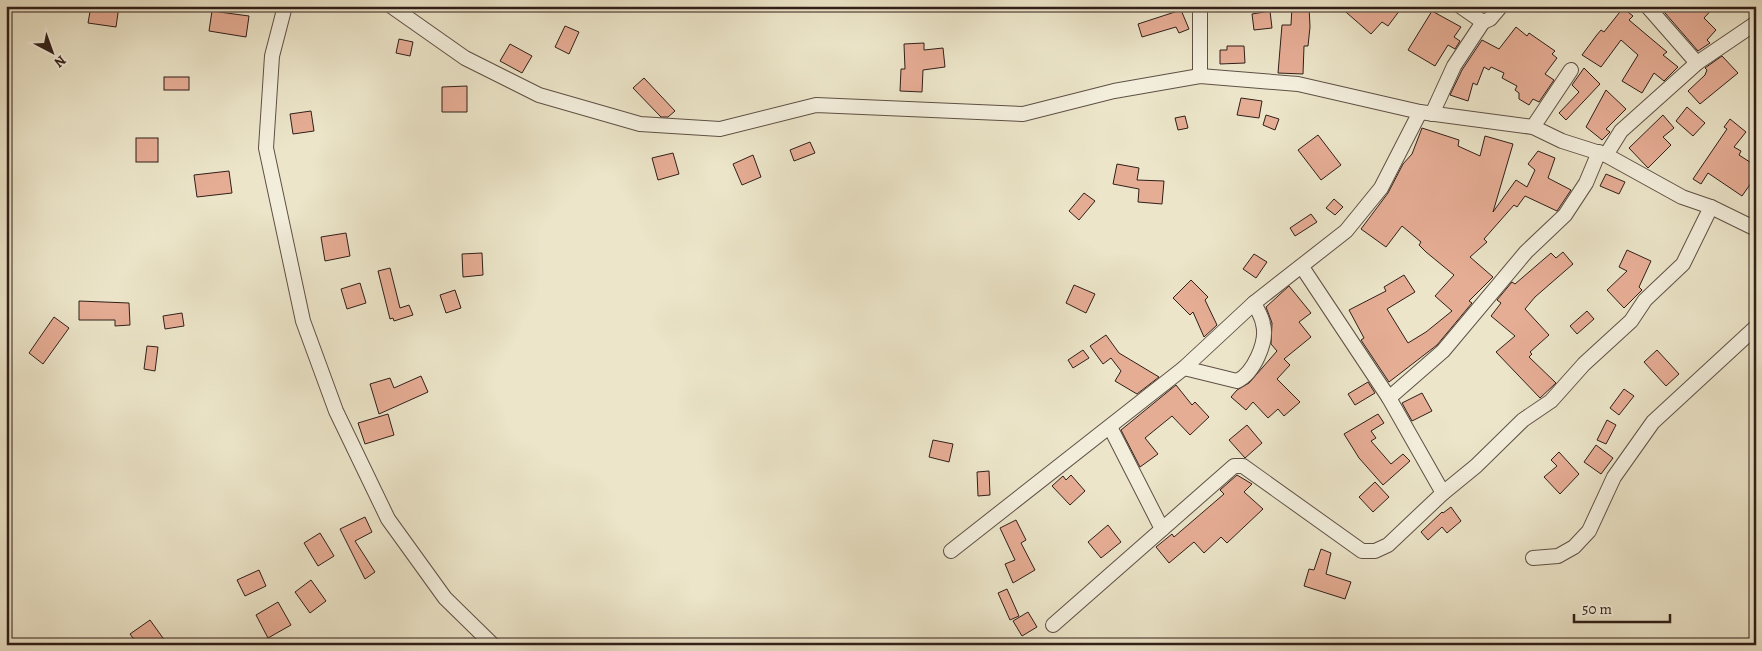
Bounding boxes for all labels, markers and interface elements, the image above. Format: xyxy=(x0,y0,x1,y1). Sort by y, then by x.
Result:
north arrow xyxy=(28,28,78,78)
text: N xyxy=(50,51,70,72)
scale bar xyxy=(1574,591,1671,623)
text: 50 m xyxy=(1582,599,1612,619)

